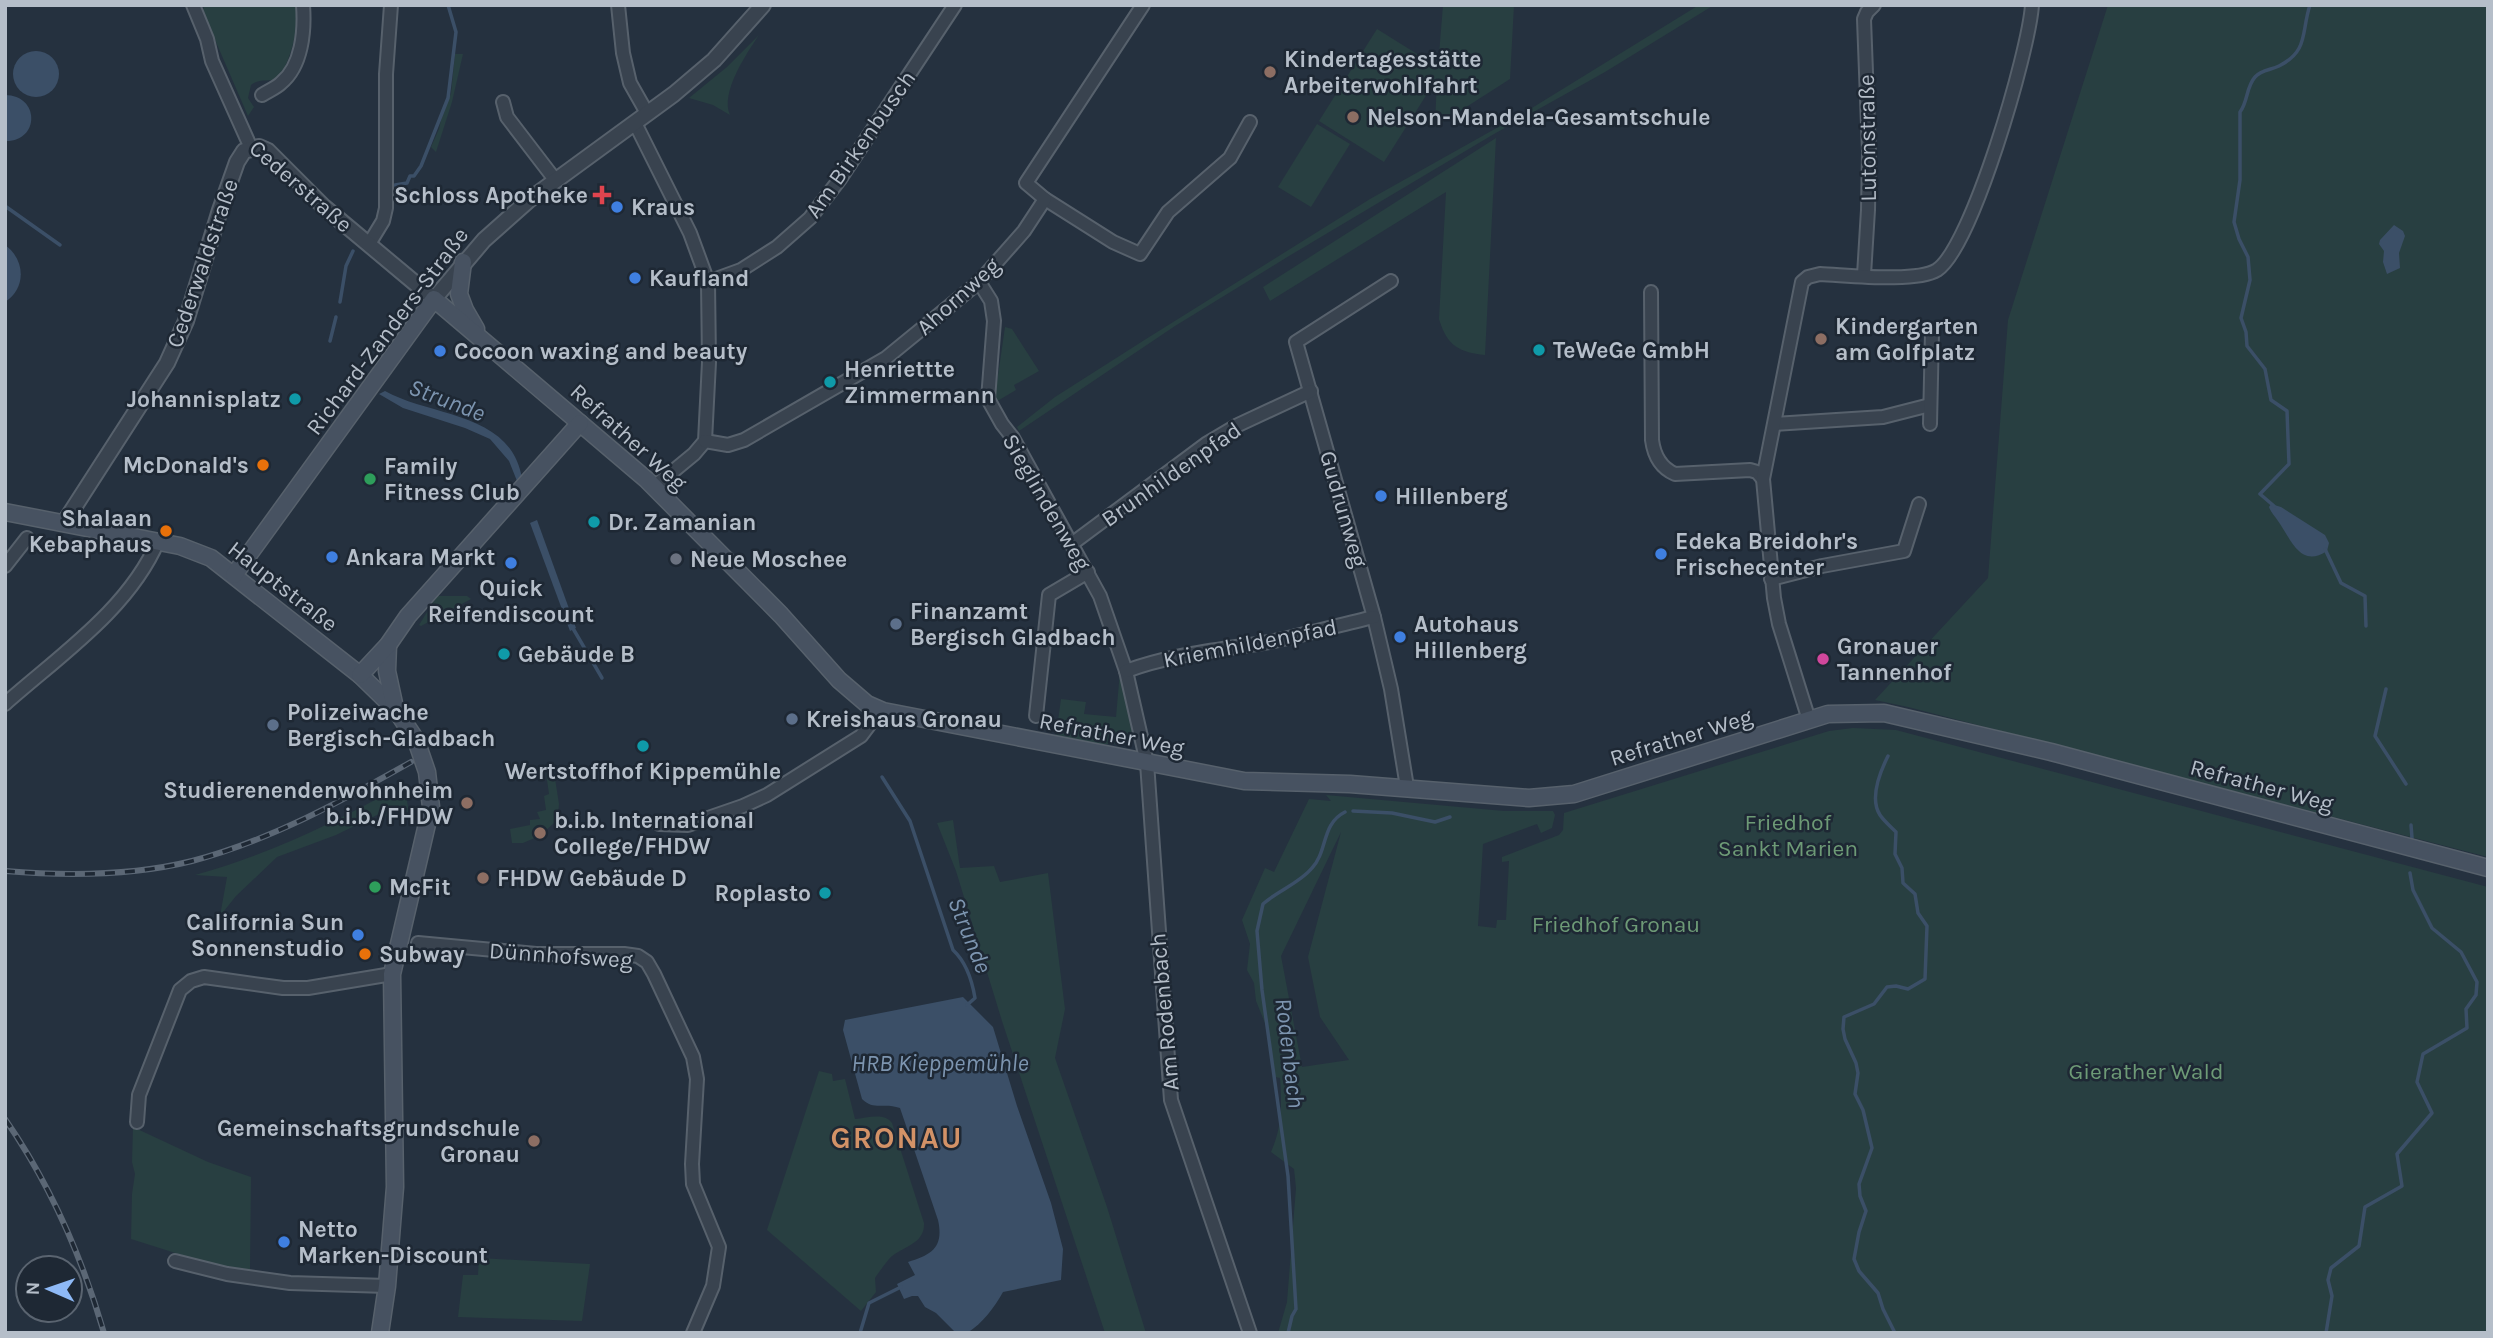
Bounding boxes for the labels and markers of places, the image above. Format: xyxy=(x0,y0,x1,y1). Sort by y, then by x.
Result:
place label: Kindertagesstätte Arbeiterwohlfahrt xyxy=(1284,46,1482,99)
marker: Kindertagesstätte Arbeiterwohlfahrt xyxy=(1262,64,1278,80)
place label: Nelson-Mandela-Gesamtschule xyxy=(1367,104,1711,131)
marker: Nelson-Mandela-Gesamtschule xyxy=(1345,109,1361,125)
place label: Schloss Apotheke xyxy=(394,182,588,209)
marker: Schloss Apotheke xyxy=(594,187,610,203)
place label: Kraus xyxy=(631,194,695,221)
marker: Kraus xyxy=(609,199,625,215)
place label: Kaufland xyxy=(649,265,749,292)
marker: Kaufland xyxy=(627,270,643,286)
place label: Kindergarten am Golfplatz xyxy=(1835,313,1979,366)
marker: Kindergarten am Golfplatz xyxy=(1813,331,1829,347)
place label: TeWeGe GmbH xyxy=(1553,337,1710,364)
place label: Cocoon waxing and beauty xyxy=(454,338,748,365)
marker: TeWeGe GmbH xyxy=(1531,342,1547,358)
marker: Cocoon waxing and beauty xyxy=(432,343,448,359)
place label: Henriettte Zimmermann xyxy=(844,356,995,409)
marker: Henriettte Zimmermann xyxy=(822,374,838,390)
place label: Johannisplatz xyxy=(127,386,281,413)
marker: Johannisplatz xyxy=(287,391,303,407)
place label: McDonald's xyxy=(123,452,249,479)
place label: Family Fitness Club xyxy=(384,453,520,506)
marker: McDonald's xyxy=(255,457,271,473)
marker: Family Fitness Club xyxy=(362,471,378,487)
place label: Hillenberg xyxy=(1395,483,1508,510)
marker: Hillenberg xyxy=(1373,488,1389,504)
place label: Shalaan Kebaphaus xyxy=(29,505,152,558)
place label: Dr. Zamanian xyxy=(608,509,756,536)
marker: Dr. Zamanian xyxy=(586,514,602,530)
marker: Shalaan Kebaphaus xyxy=(158,523,174,539)
place label: Edeka Breidohr's Frischecenter xyxy=(1675,528,1858,581)
place label: Ankara Markt xyxy=(346,544,495,571)
place label: Neue Moschee xyxy=(690,546,847,573)
marker: Edeka Breidohr's Frischecenter xyxy=(1653,546,1669,562)
marker: Ankara Markt xyxy=(324,549,340,565)
marker: Neue Moschee xyxy=(668,551,684,567)
marker: Quick Reifendiscount xyxy=(503,555,519,571)
place label: Quick Reifendiscount xyxy=(428,575,594,628)
place label: Finanzamt Bergisch Gladbach xyxy=(910,598,1116,651)
place label: Autohaus Hillenberg xyxy=(1414,611,1527,664)
marker: Finanzamt Bergisch Gladbach xyxy=(888,616,904,632)
marker: Autohaus Hillenberg xyxy=(1392,629,1408,645)
place label: Gronauer Tannenhof xyxy=(1837,633,1952,686)
place label: Gebäude B xyxy=(518,641,635,668)
marker: Gebäude B xyxy=(496,646,512,662)
marker: Gronauer Tannenhof xyxy=(1815,651,1831,667)
place label: Polizeiwache Bergisch-Gladbach xyxy=(287,699,495,752)
place label: Kreishaus Gronau xyxy=(806,706,1002,733)
marker: Kreishaus Gronau xyxy=(784,711,800,727)
marker: Polizeiwache Bergisch-Gladbach xyxy=(265,717,281,733)
marker: Wertstoffhof Kippemühle xyxy=(635,738,651,754)
place label: Wertstoffhof Kippemühle xyxy=(505,758,781,785)
place label: Studierenendenwohnheim b.i.b./FHDW xyxy=(163,777,453,830)
marker: Studierenendenwohnheim b.i.b./FHDW xyxy=(459,795,475,811)
place label: b.i.b. International College/FHDW xyxy=(554,807,754,860)
marker: b.i.b. International College/FHDW xyxy=(532,825,548,841)
place label: FHDW Gebäude D xyxy=(497,865,687,892)
marker: FHDW Gebäude D xyxy=(475,870,491,886)
place label: McFit xyxy=(389,874,450,901)
marker: McFit xyxy=(367,879,383,895)
place label: Roplasto xyxy=(714,880,811,907)
marker: Roplasto xyxy=(817,885,833,901)
place label: California Sun Sonnenstudio xyxy=(186,909,344,962)
marker: California Sun Sonnenstudio xyxy=(350,927,366,943)
place label: Subway xyxy=(379,941,465,968)
marker: Subway xyxy=(357,946,373,962)
place label: Gemeinschaftsgrundschule Gronau xyxy=(217,1115,520,1168)
marker: Gemeinschaftsgrundschule Gronau xyxy=(526,1133,542,1149)
place label: Netto Marken-Discount xyxy=(298,1216,488,1269)
marker: Netto Marken-Discount xyxy=(276,1234,292,1250)

